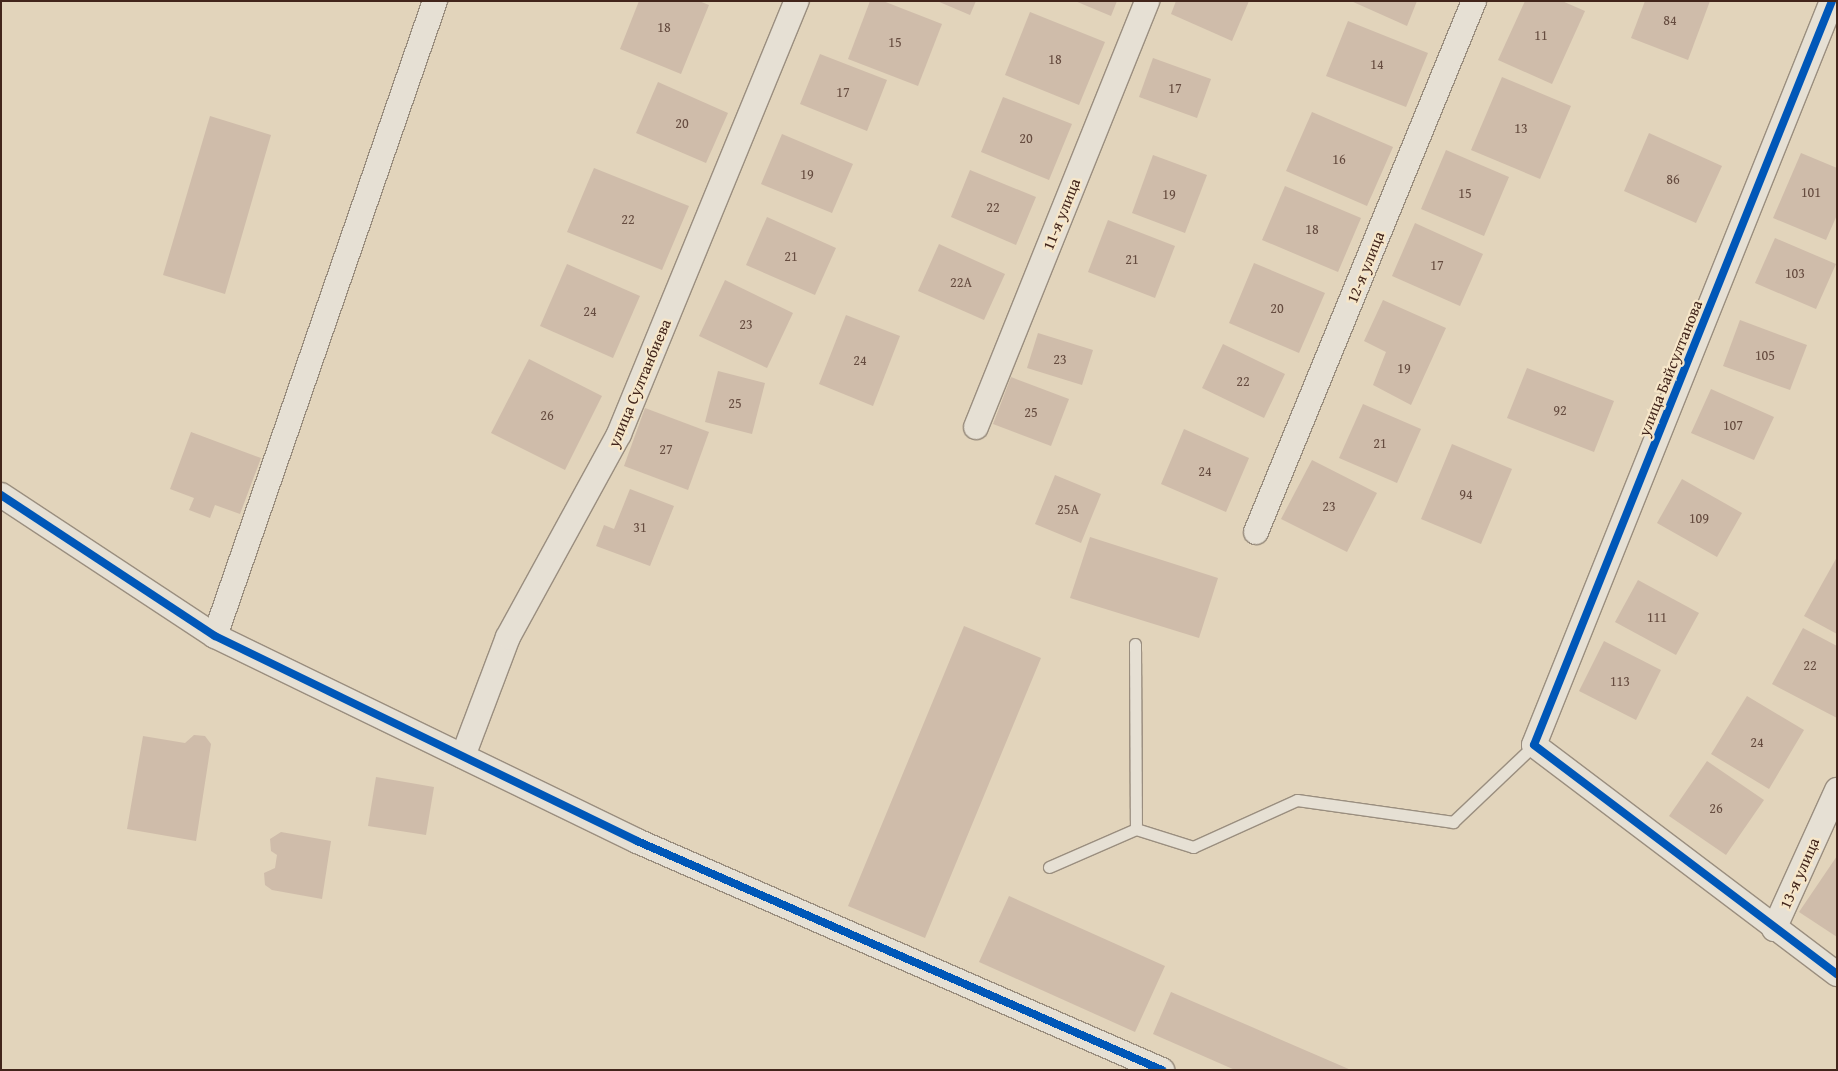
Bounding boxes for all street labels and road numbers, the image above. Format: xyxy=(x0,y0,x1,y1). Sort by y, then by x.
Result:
street label: 11-я улица xyxy=(1038,175,1084,253)
street label: 12-я улица xyxy=(1342,228,1388,306)
street label: улица Байсултанова xyxy=(1634,297,1706,439)
street label: улица Султанбиева xyxy=(603,316,675,450)
street label: 13-я улица xyxy=(1775,835,1823,911)

